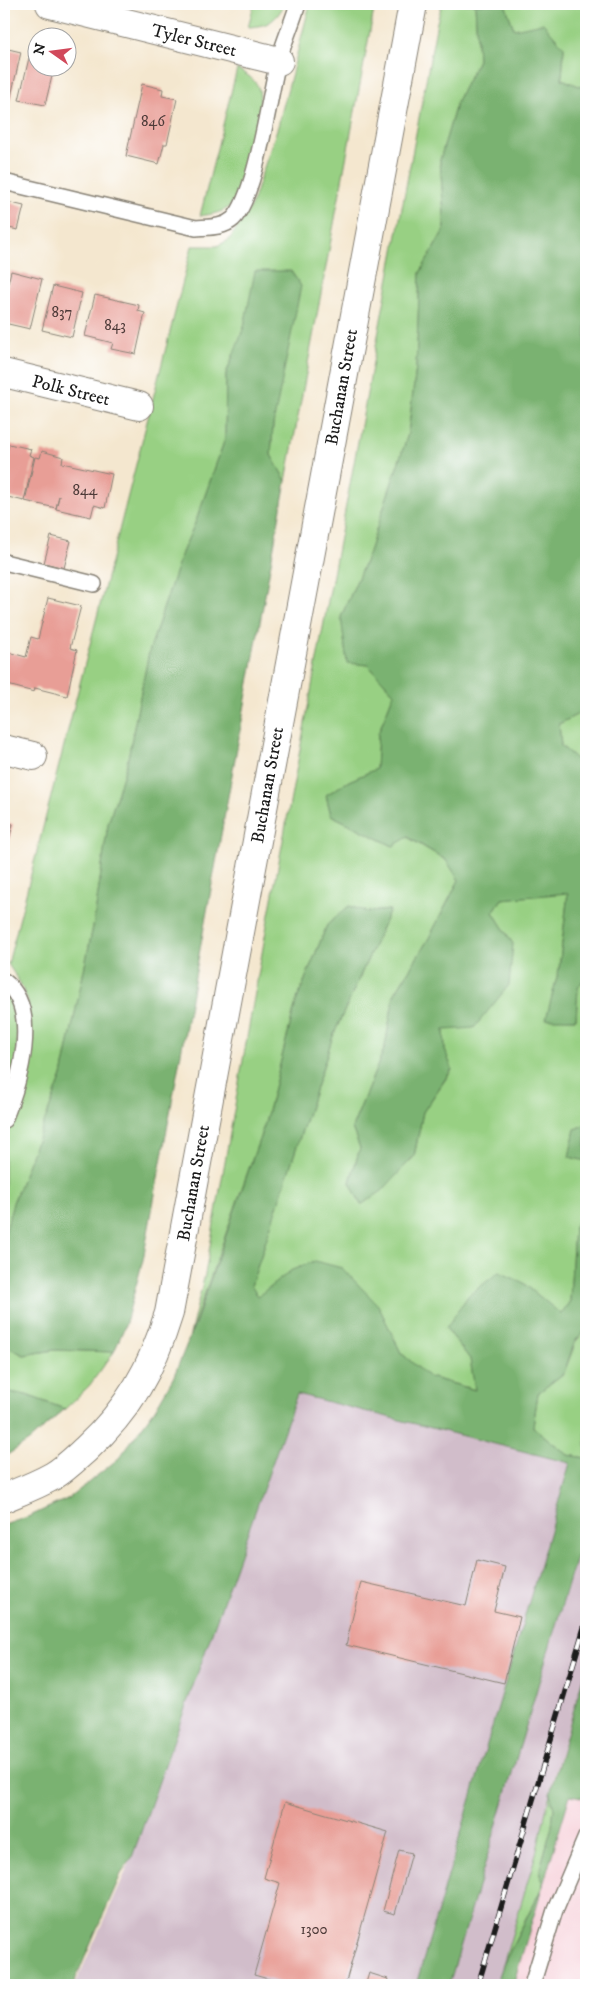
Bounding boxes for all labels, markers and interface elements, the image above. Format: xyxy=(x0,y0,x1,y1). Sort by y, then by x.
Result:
street label: Tyler Street xyxy=(149,20,239,62)
north arrow xyxy=(28,28,78,78)
text: N xyxy=(30,41,51,57)
house number: 846 xyxy=(141,112,166,131)
house number: 837 xyxy=(51,303,73,322)
house number: 843 xyxy=(104,316,126,335)
street label: Buchanan Street xyxy=(321,327,363,447)
street label: Polk Street xyxy=(29,371,112,411)
house number: 844 xyxy=(73,481,98,500)
street label: Buchanan Street xyxy=(247,725,289,845)
street label: Buchanan Street xyxy=(173,1123,215,1243)
house number: 1300 xyxy=(300,1920,328,1939)

